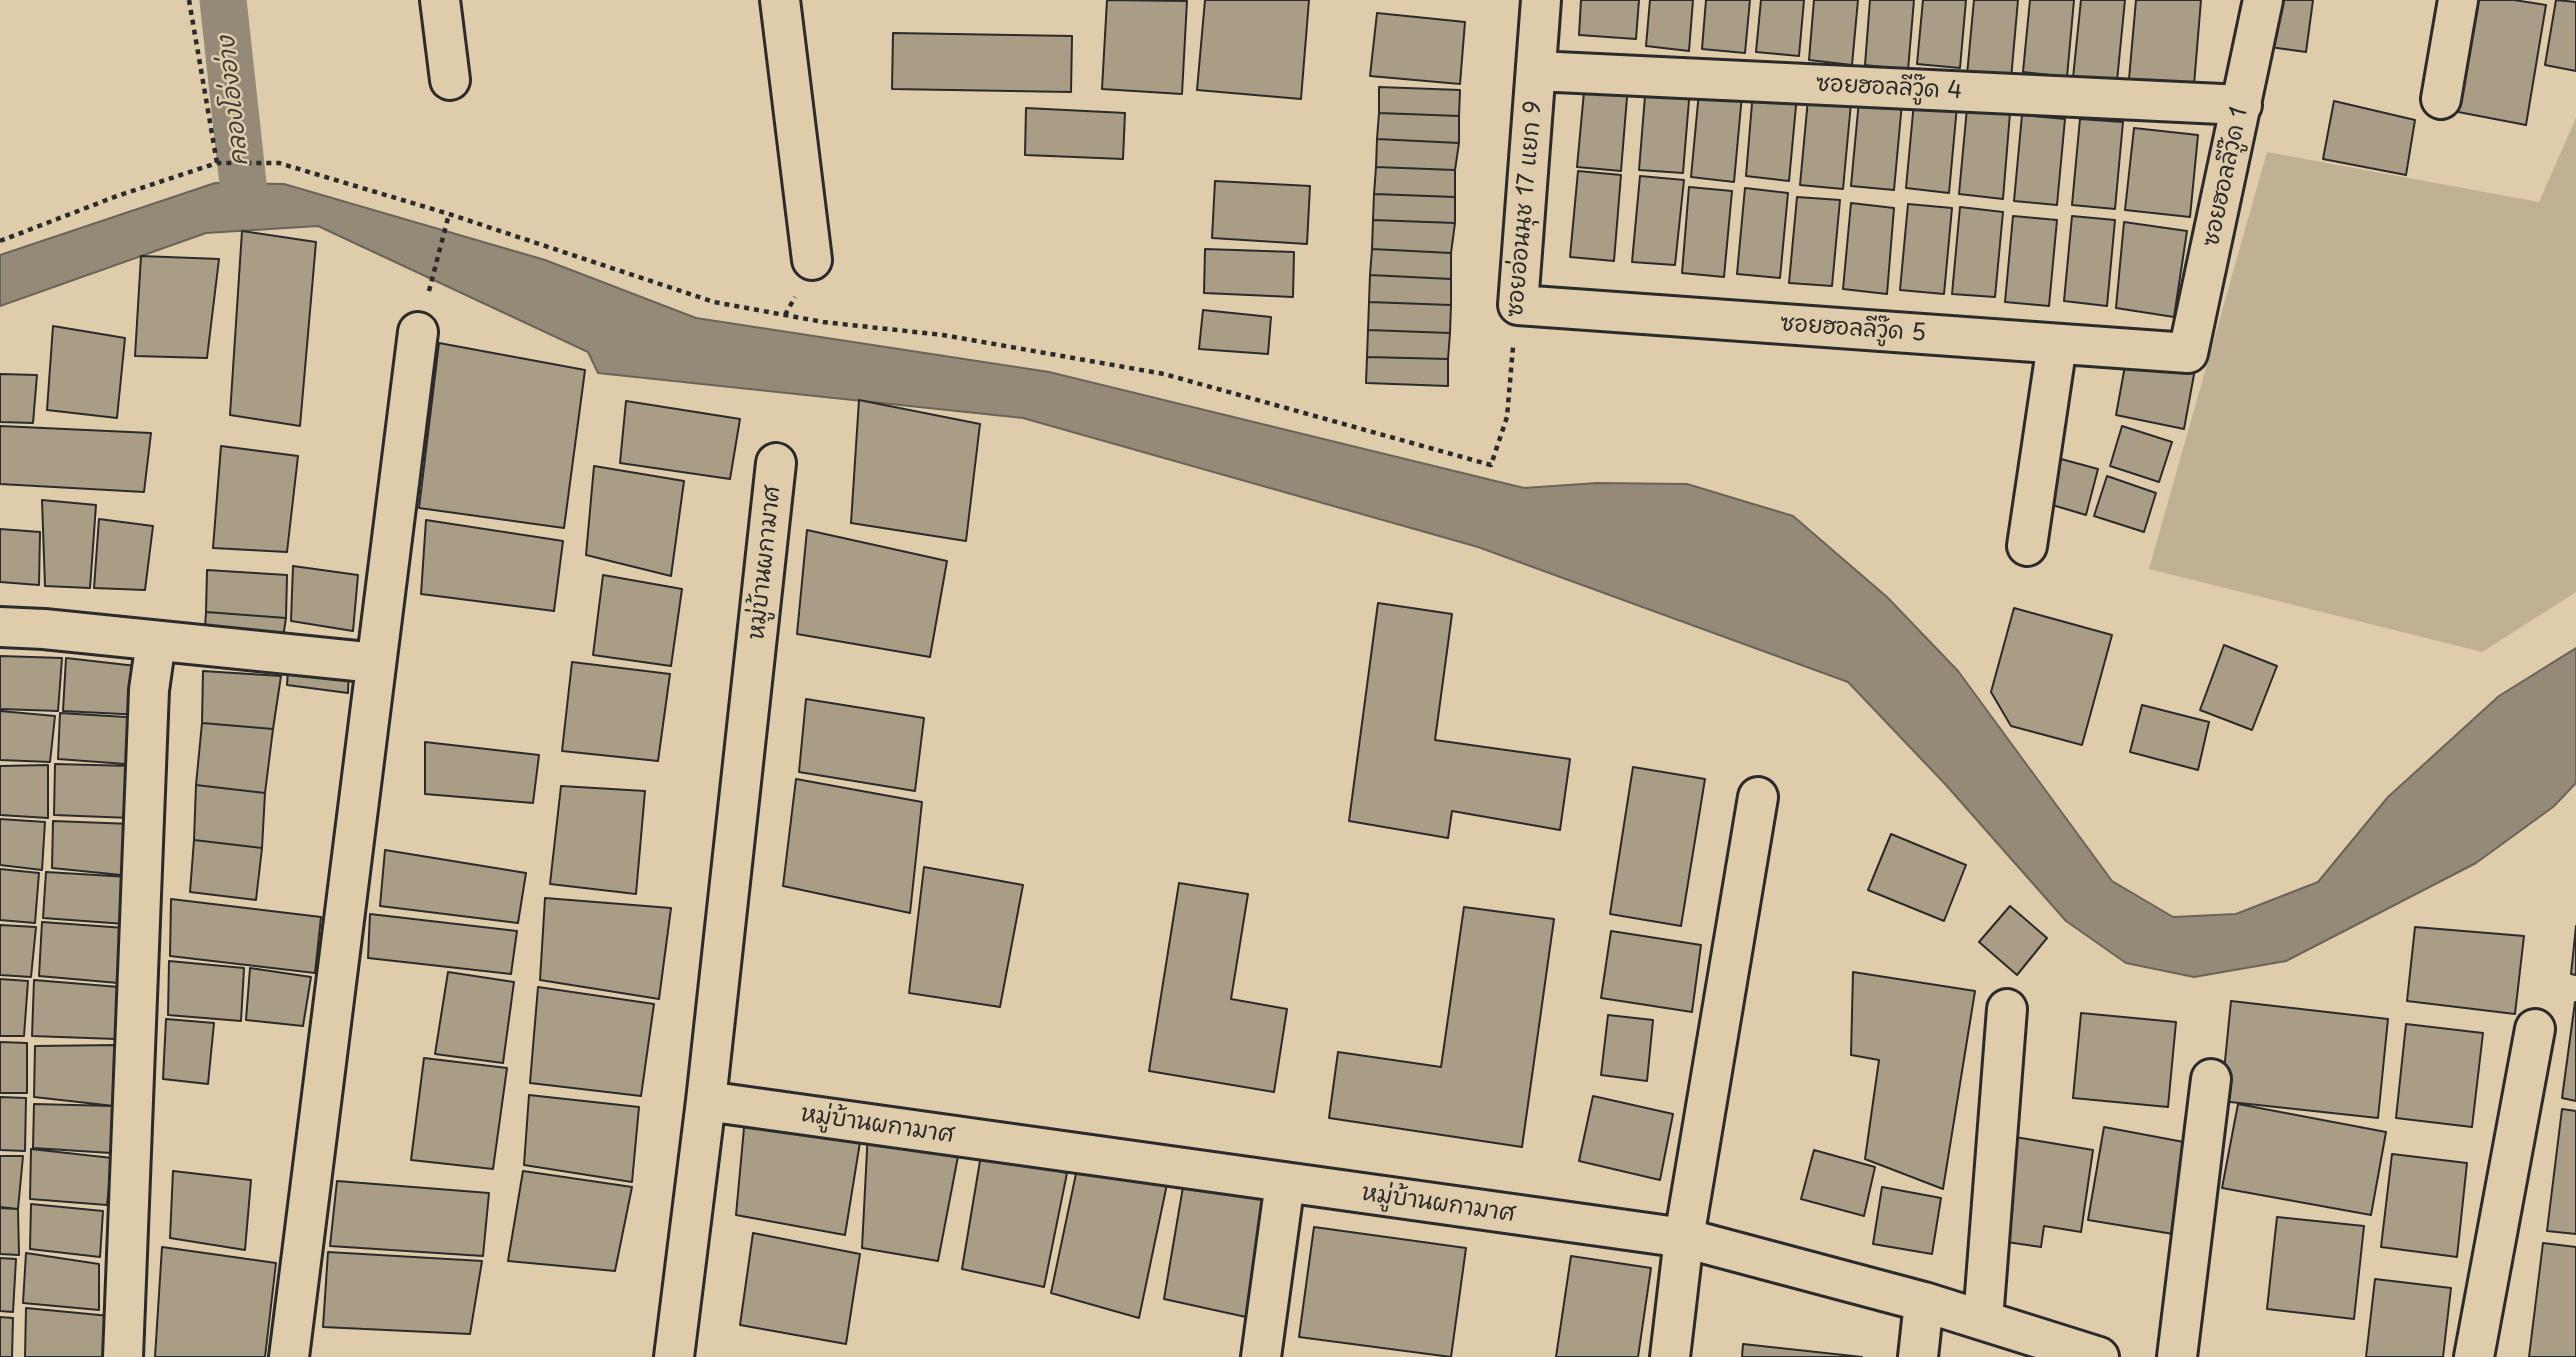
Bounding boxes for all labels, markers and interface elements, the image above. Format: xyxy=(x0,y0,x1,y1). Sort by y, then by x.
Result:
water label: คลองโอ่งอ่าง xyxy=(213,35,255,167)
street label: ซอยฮอลลีวู๊ด 4 xyxy=(1815,70,1963,106)
street label: ซอยอ่อนนุช 17 แยก 9 xyxy=(1502,100,1548,318)
street label: ซอยฮอลลีวู๊ด 1 xyxy=(2198,105,2254,249)
street label: ซอยฮอลลีวู๊ด 5 xyxy=(1779,310,1927,348)
street label: หมู่บ้านผกามาศ xyxy=(743,485,787,641)
street label: หมู่บ้านผกามาศ xyxy=(799,1101,955,1149)
street label: หมู่บ้านผกามาศ xyxy=(1360,1180,1516,1228)

